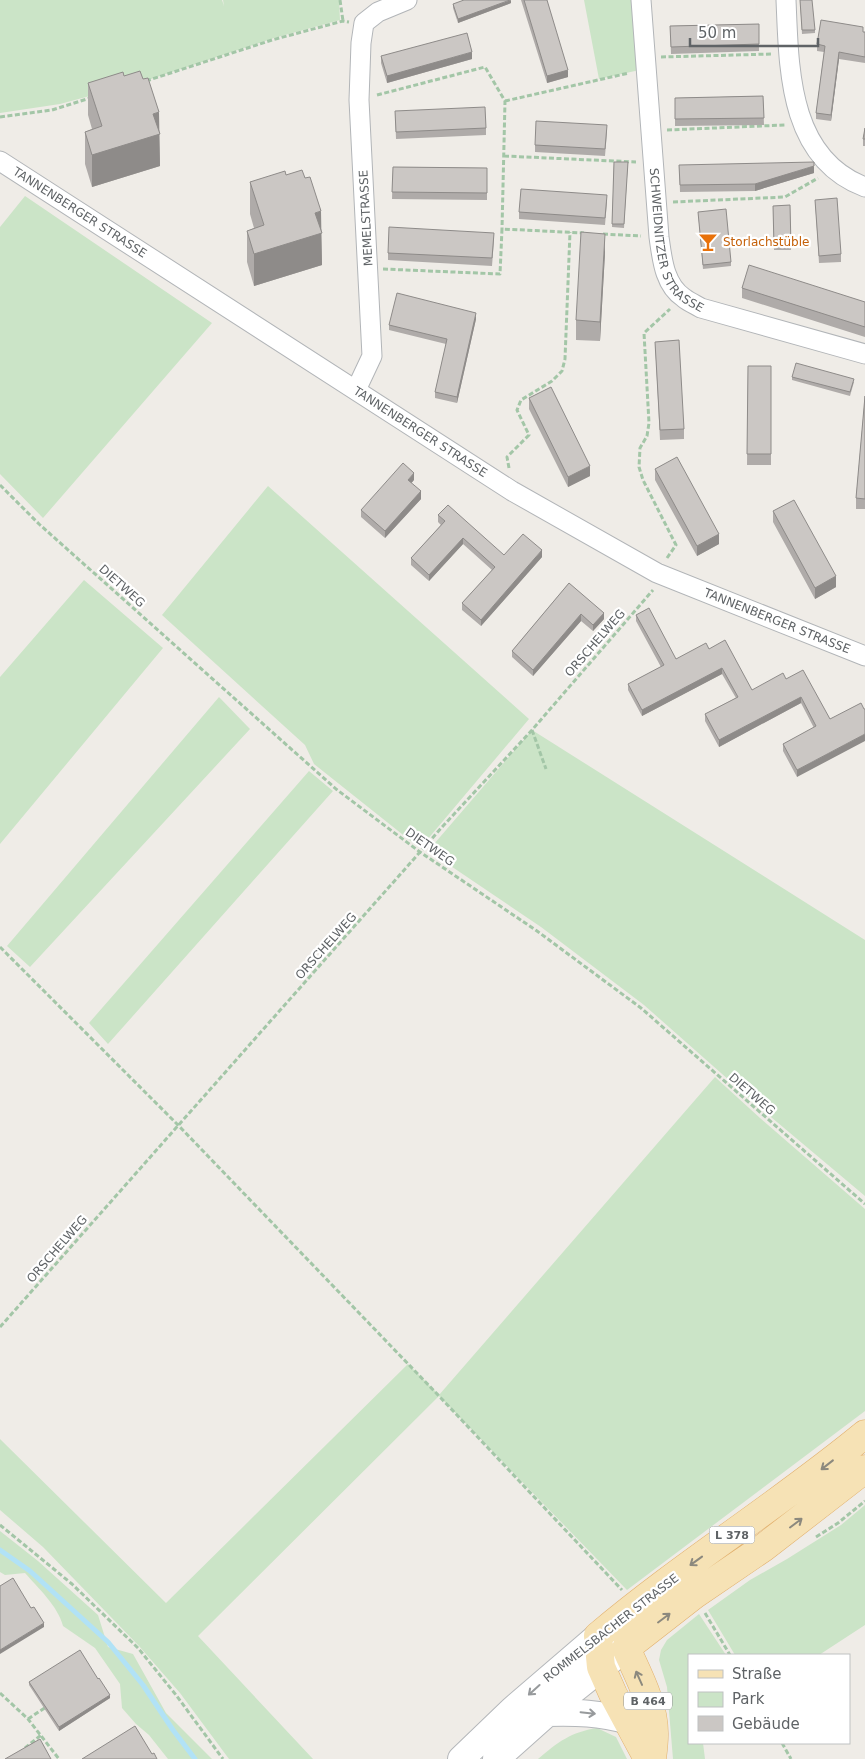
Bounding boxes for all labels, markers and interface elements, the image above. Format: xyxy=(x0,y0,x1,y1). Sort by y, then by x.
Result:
scale bar xyxy=(690,15,818,47)
text: 50 m xyxy=(698,24,736,42)
street label: TANNENBERGER STRASSE xyxy=(10,164,149,261)
street label: SCHWEIDNITZER STRASSE xyxy=(647,167,706,315)
street label: MEMELSTRASSE xyxy=(356,170,376,266)
bar icon: Storlachstüble xyxy=(697,231,719,253)
place label: Storlachstüble xyxy=(723,235,809,249)
street label: TANNENBERGER STRASSE xyxy=(350,383,490,480)
street label: DIETWEG xyxy=(96,562,148,610)
street label: TANNENBERGER STRASSE xyxy=(701,585,852,656)
street label: ORSCHELWEG xyxy=(562,606,628,680)
street label: DIETWEG xyxy=(403,825,457,869)
street label: ORSCHELWEG xyxy=(292,910,360,982)
street label: DIETWEG xyxy=(726,1070,778,1118)
street label: ORSCHELWEG xyxy=(24,1212,90,1286)
one-way arrow xyxy=(821,1459,834,1470)
one-way arrow xyxy=(789,1518,803,1528)
road number: L 378 xyxy=(710,1526,754,1544)
one-way arrow xyxy=(689,1556,703,1566)
street label: ROMMELSBACHER STRASSE xyxy=(541,1571,681,1685)
one-way arrow xyxy=(657,1612,670,1623)
legend xyxy=(688,1654,850,1744)
text: Straße xyxy=(732,1665,781,1683)
one-way arrow xyxy=(634,1671,644,1686)
one-way arrow xyxy=(527,1684,540,1696)
text: Park xyxy=(732,1690,765,1708)
road number: B 464 xyxy=(624,1692,672,1710)
one-way arrow xyxy=(580,1708,596,1718)
text: Gebäude xyxy=(732,1715,800,1733)

